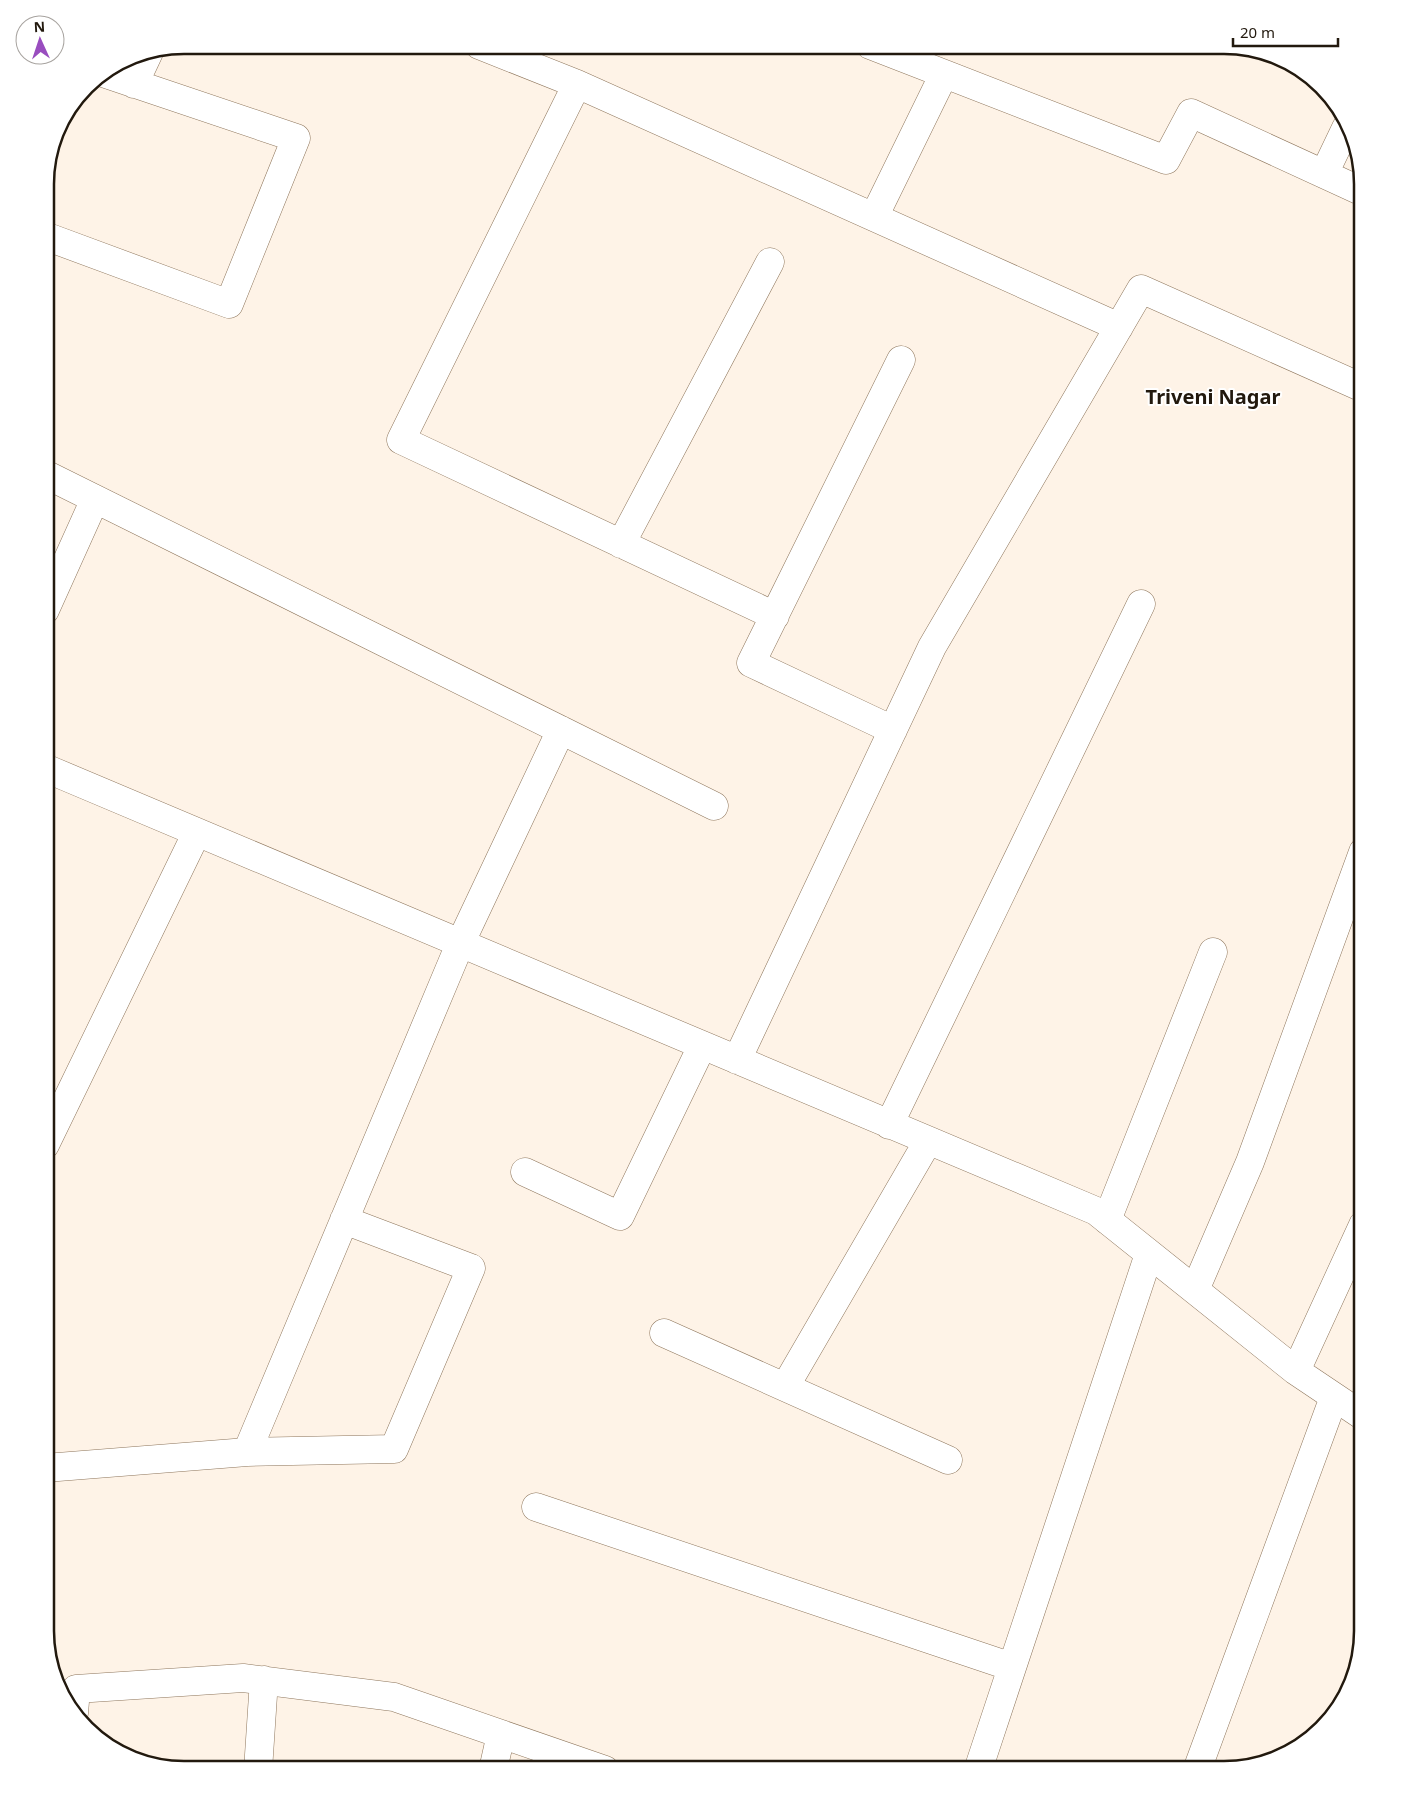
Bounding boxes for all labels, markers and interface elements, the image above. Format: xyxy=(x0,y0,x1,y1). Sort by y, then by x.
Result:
north arrow xyxy=(15,15,65,65)
scale bar xyxy=(1233,15,1338,47)
text: N xyxy=(33,17,45,36)
text: 20 m xyxy=(1240,22,1275,42)
district label: Triveni Nagar xyxy=(1146,383,1280,410)

